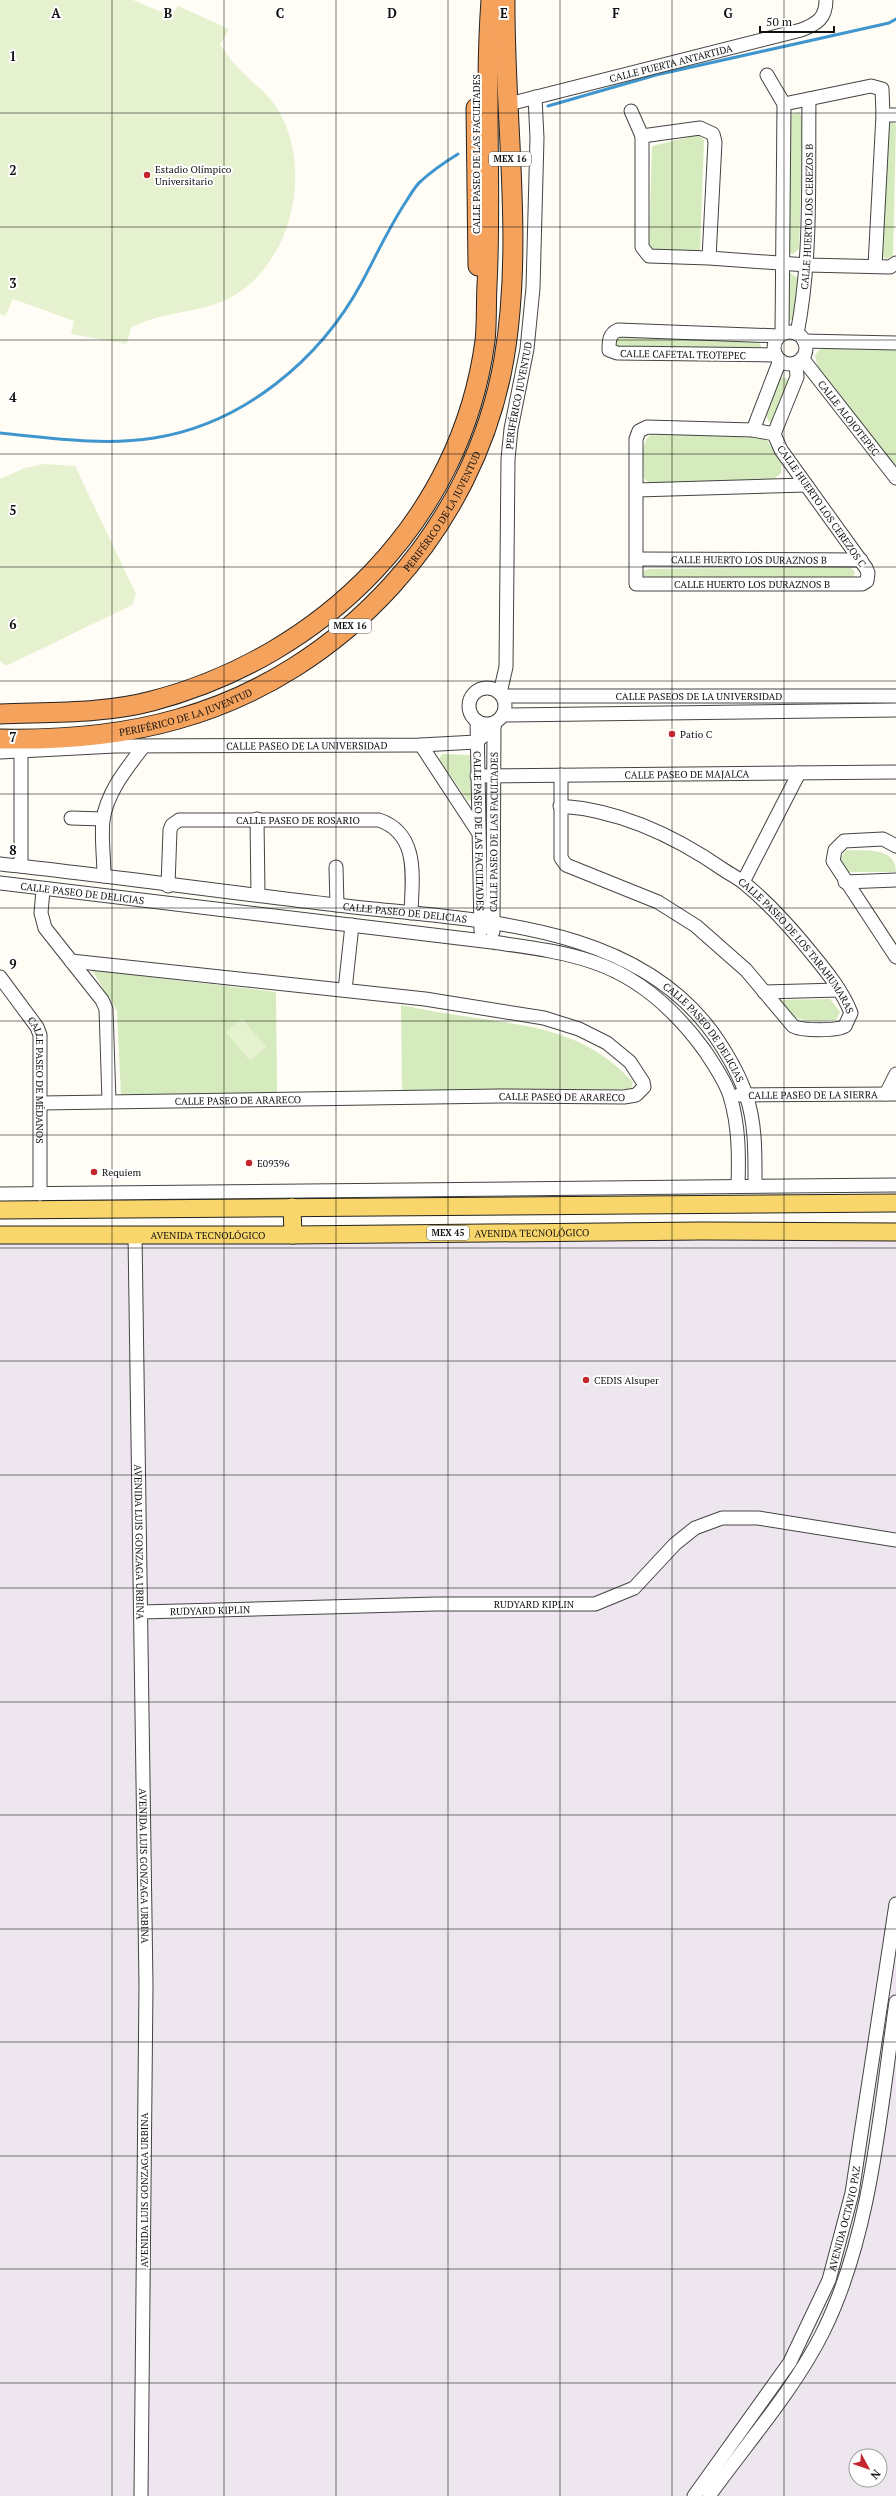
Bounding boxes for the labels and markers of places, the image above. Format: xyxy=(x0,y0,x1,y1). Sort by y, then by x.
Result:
place label: Estadio Olímpico Universitario xyxy=(155,163,232,188)
marker: Estadio Olímpico Universitario xyxy=(142,170,152,180)
place label: Patio C xyxy=(680,728,712,741)
marker: Patio C xyxy=(667,729,677,739)
place label: E09396 xyxy=(257,1157,290,1170)
marker: E09396 xyxy=(244,1158,254,1168)
place label: Requiem xyxy=(102,1166,141,1179)
marker: Requiem xyxy=(89,1167,99,1177)
place label: CEDIS Alsuper xyxy=(594,1374,659,1387)
marker: CEDIS Alsuper xyxy=(581,1375,591,1385)

